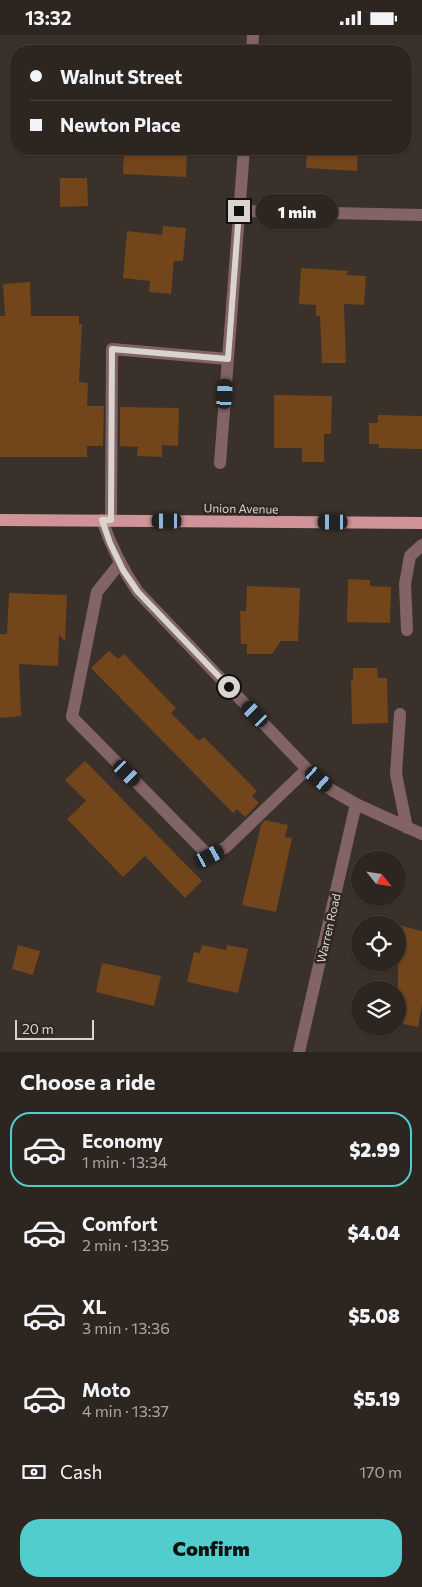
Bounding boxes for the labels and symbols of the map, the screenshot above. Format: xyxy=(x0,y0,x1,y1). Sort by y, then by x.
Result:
callout: 1 min xyxy=(256,193,339,229)
route end xyxy=(228,200,250,222)
car xyxy=(216,379,233,409)
street label: Union Avenue xyxy=(203,500,279,516)
car xyxy=(152,514,182,529)
car xyxy=(318,515,348,530)
route start xyxy=(218,676,240,698)
car xyxy=(239,698,270,730)
car xyxy=(111,757,142,789)
car xyxy=(302,763,335,795)
car xyxy=(193,842,226,870)
north arrow xyxy=(351,851,406,906)
street label: Warren Road xyxy=(313,892,343,964)
scale bar xyxy=(15,1017,94,1040)

